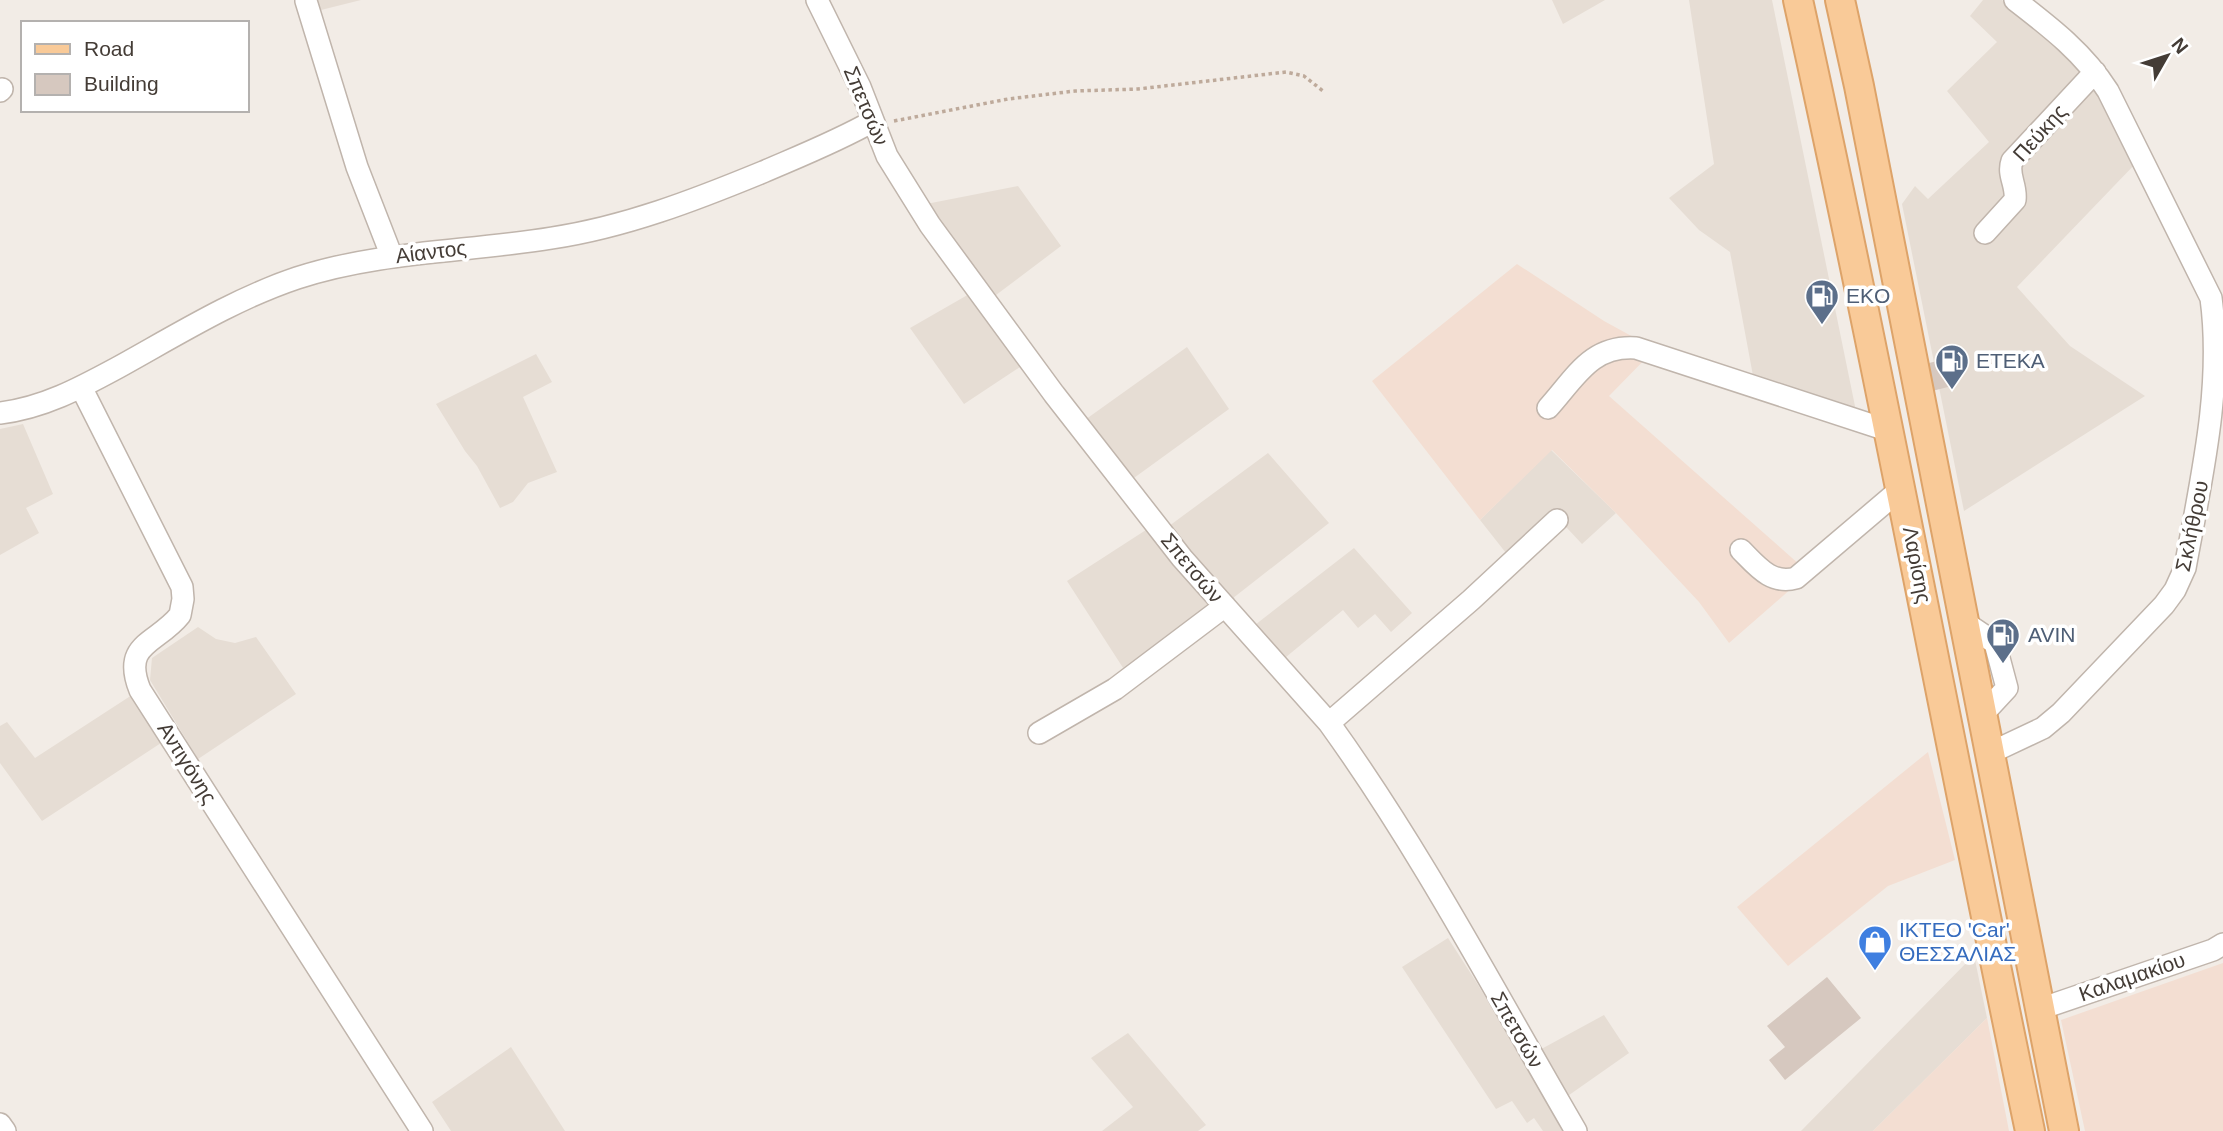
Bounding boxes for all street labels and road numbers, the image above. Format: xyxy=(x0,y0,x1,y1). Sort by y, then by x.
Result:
street label: Σπετσών xyxy=(840,63,893,149)
street label: Πεύκης xyxy=(2008,100,2071,166)
street label: Αίαντος xyxy=(394,236,468,267)
street label: Σκλήθρου xyxy=(2171,478,2212,574)
street label: Λαρίσης xyxy=(1899,525,1936,605)
street label: Σπετσών xyxy=(1157,528,1228,607)
street label: Αντιγόνης xyxy=(153,718,221,808)
street label: Καλαμακίου xyxy=(2076,948,2188,1005)
street label: Σπετσών xyxy=(1487,988,1548,1072)

